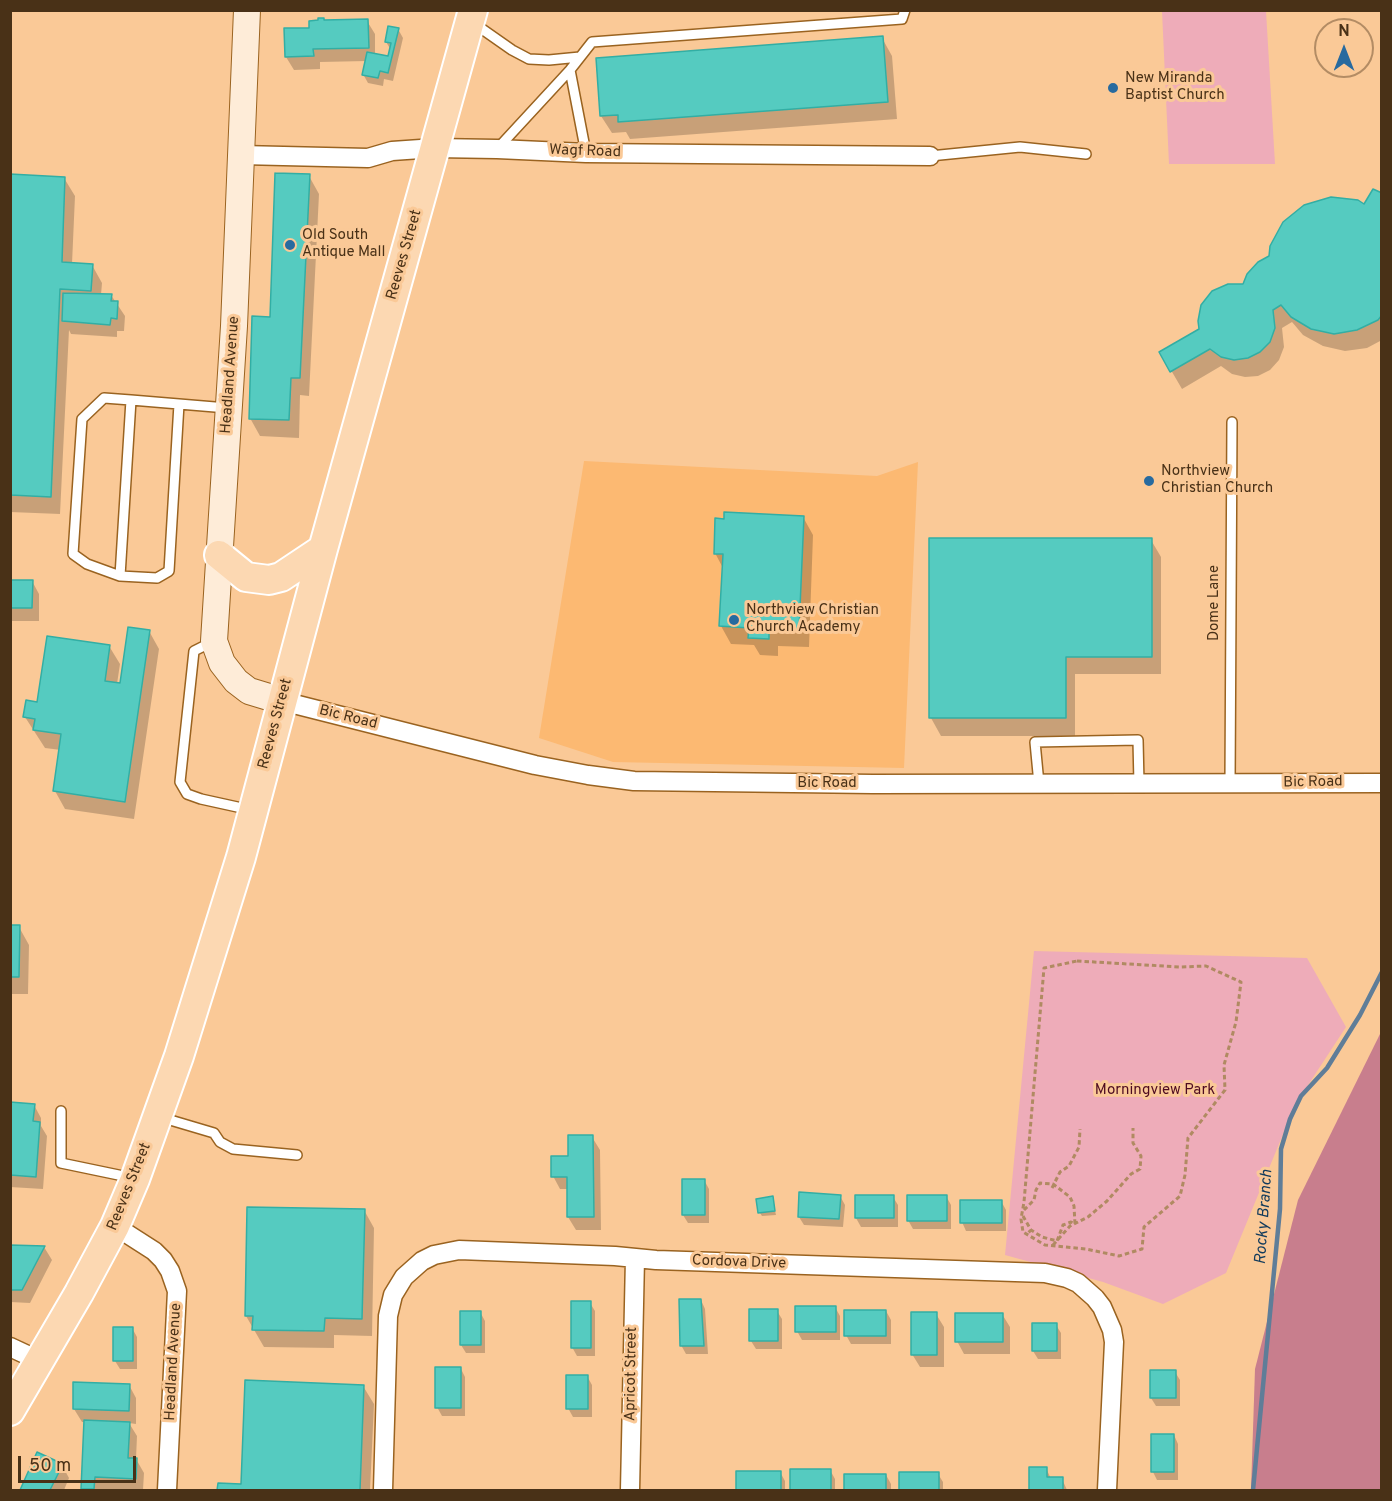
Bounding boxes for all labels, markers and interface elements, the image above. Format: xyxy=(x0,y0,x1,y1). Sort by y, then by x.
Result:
north arrow xyxy=(1314,18,1374,78)
text: N xyxy=(1338,22,1350,42)
place label: New Miranda Baptist Church xyxy=(1125,70,1225,105)
marker: New Miranda Baptist Church xyxy=(1106,81,1120,95)
street label: Wagf Road xyxy=(549,142,621,162)
street label: Reeves Street xyxy=(384,208,426,302)
place label: Old South Antique Mall xyxy=(302,227,385,262)
marker: Old South Antique Mall xyxy=(283,238,297,252)
street label: Headland Avenue xyxy=(218,316,244,434)
place label: Northview Christian Church xyxy=(1161,463,1273,498)
marker: Northview Christian Church xyxy=(1142,474,1156,488)
street label: Dome Lane xyxy=(1206,565,1224,641)
place label: Northview Christian Church Academy xyxy=(746,602,879,637)
marker: Northview Christian Church Academy xyxy=(727,613,741,627)
street label: Reeves Street xyxy=(255,677,297,771)
street label: Bic Road xyxy=(317,702,379,734)
street label: Bic Road xyxy=(1283,773,1343,793)
street label: Bic Road xyxy=(797,775,857,793)
park label: Morningview Park xyxy=(1095,1082,1215,1100)
street label: Reeves Street xyxy=(104,1140,156,1234)
water label: Rocky Branch xyxy=(1252,1169,1278,1265)
street label: Cordova Drive xyxy=(691,1252,787,1274)
street label: Headland Avenue xyxy=(162,1303,186,1421)
street label: Apricot Street xyxy=(622,1327,642,1421)
scale bar xyxy=(21,1444,140,1482)
text: 50 m xyxy=(29,1455,71,1478)

